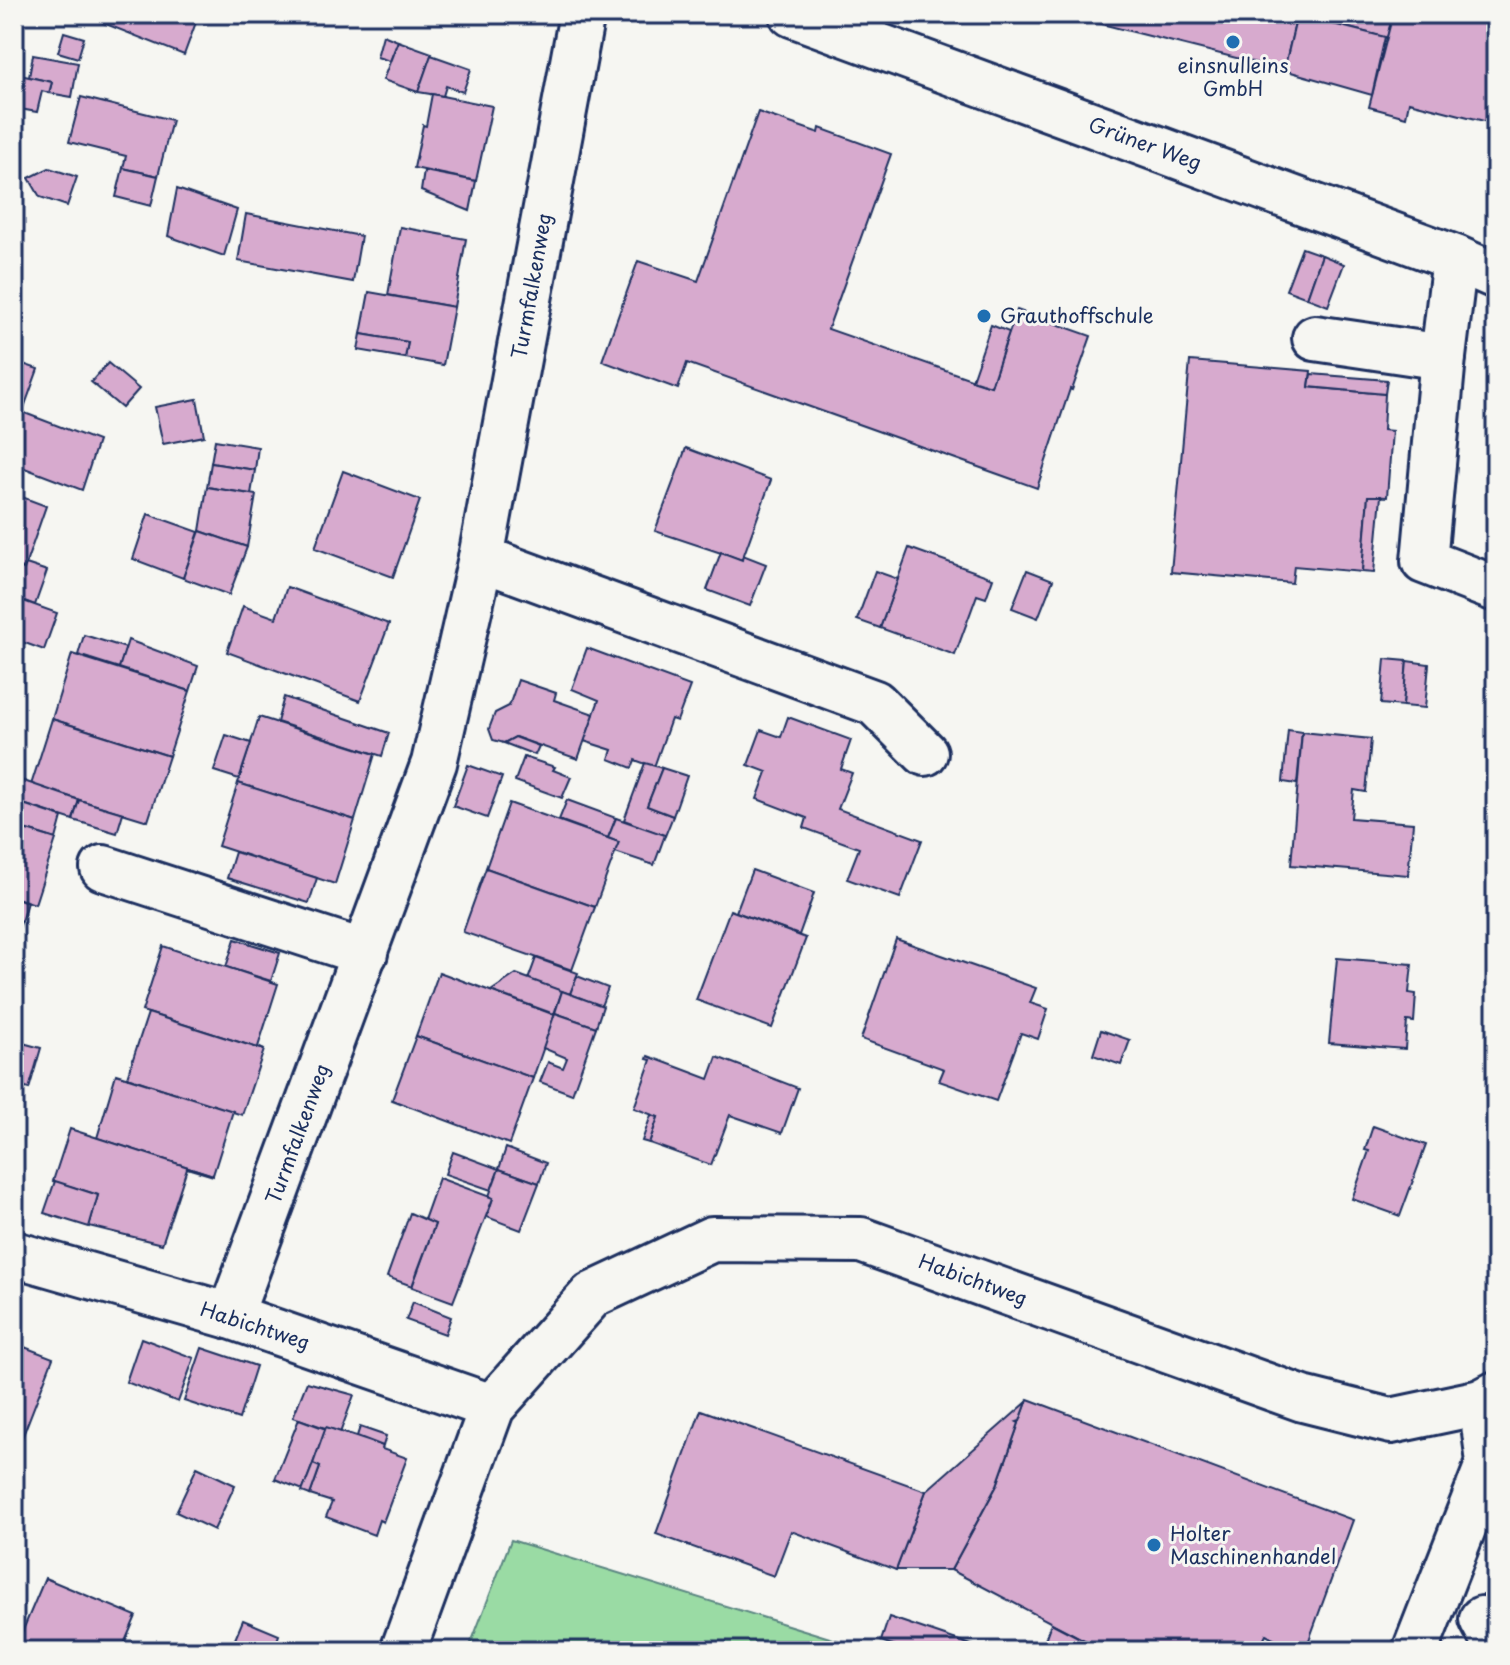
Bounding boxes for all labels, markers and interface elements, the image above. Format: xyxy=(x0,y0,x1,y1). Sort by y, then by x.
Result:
marker: einsnulleins GmbH xyxy=(1224,33,1242,51)
place label: einsnulleins GmbH xyxy=(1177,50,1289,103)
street label: Grüner Weg xyxy=(1085,109,1206,177)
street label: Turmfalkenweg xyxy=(503,210,559,361)
place label: Grauthoffschule xyxy=(1000,300,1154,330)
marker: Grauthoffschule xyxy=(975,307,993,325)
street label: Turmfalkenweg xyxy=(258,1059,336,1208)
street label: Habichtweg xyxy=(915,1245,1032,1313)
street label: Habichtweg xyxy=(197,1293,314,1357)
place label: Holter Maschinenhandel xyxy=(1170,1518,1336,1571)
marker: Holter Maschinenhandel xyxy=(1145,1536,1163,1554)

